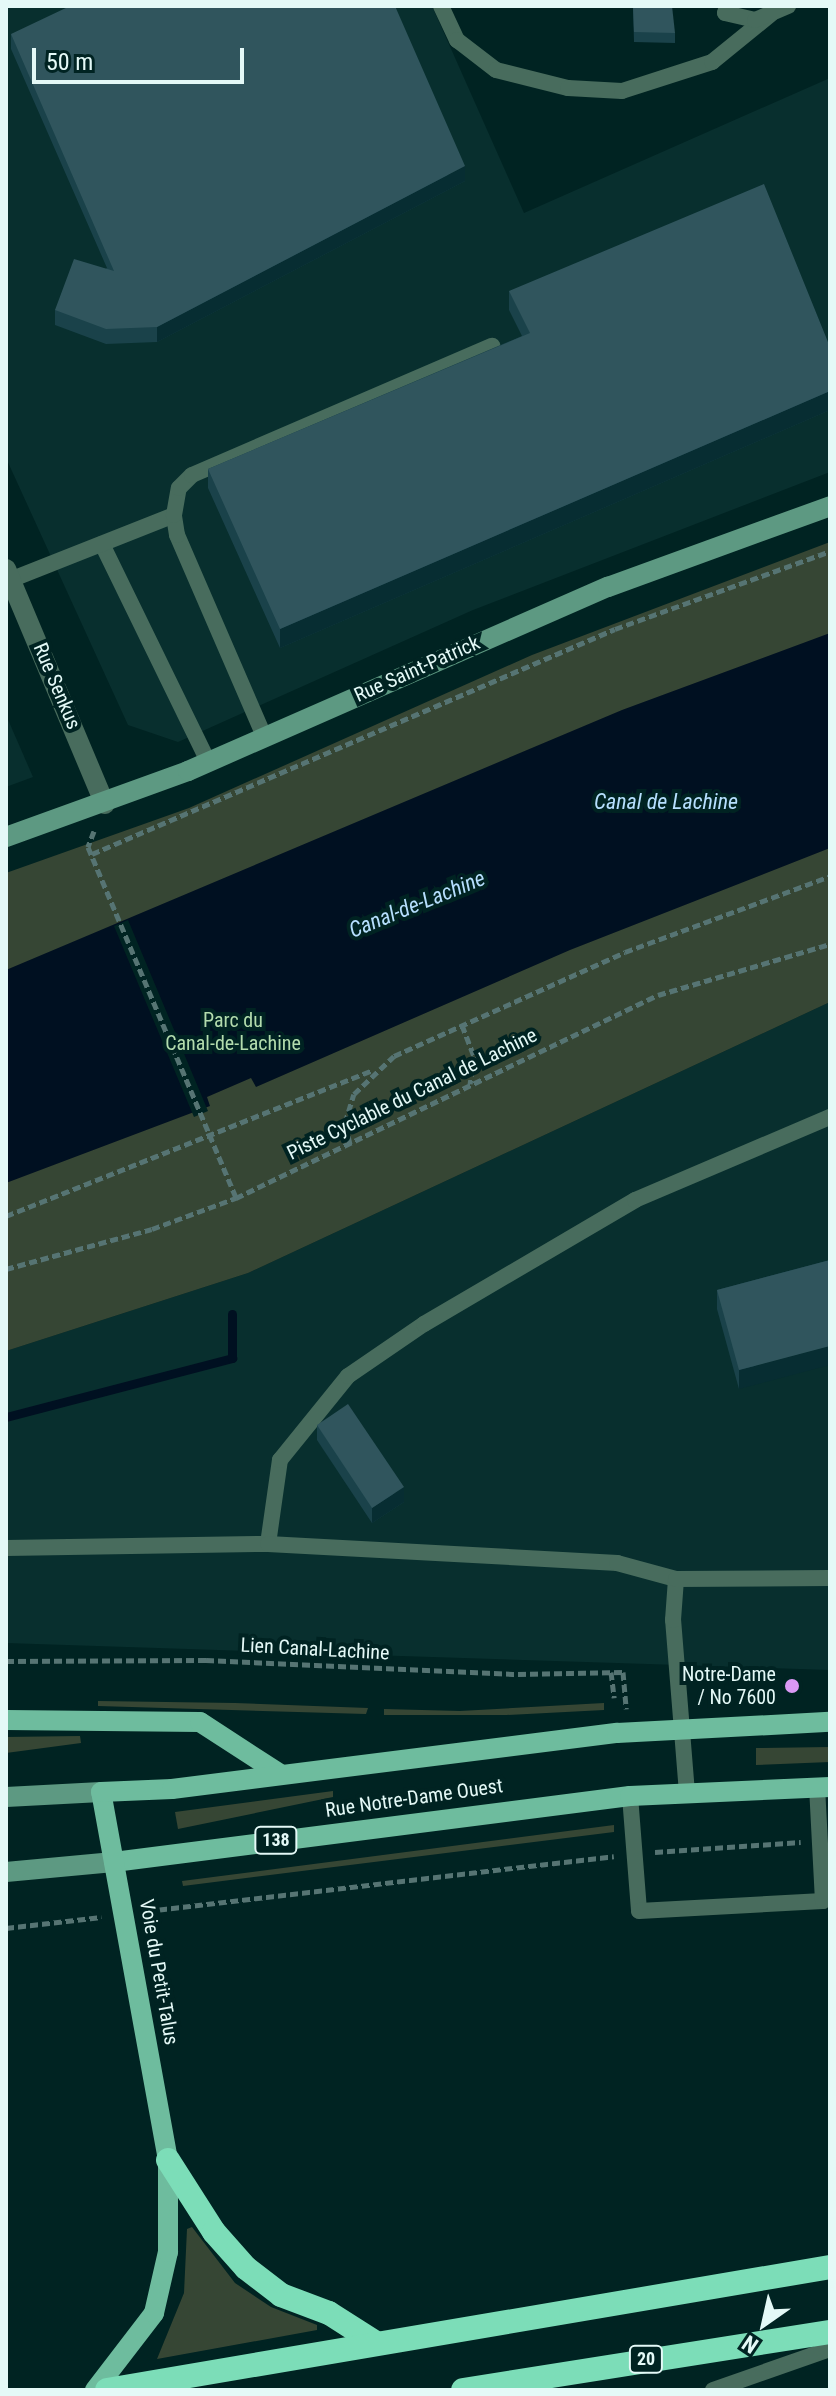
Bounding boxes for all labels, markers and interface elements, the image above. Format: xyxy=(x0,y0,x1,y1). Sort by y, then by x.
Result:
scale bar xyxy=(36,32,248,82)
text: 50 m xyxy=(46,48,93,76)
street label: Rue Saint-Patrick xyxy=(351,631,483,707)
street label: Rue Senkus xyxy=(28,639,86,733)
water label: Canal de Lachine xyxy=(594,789,738,815)
water label: Canal-de-Lachine xyxy=(345,865,489,943)
park label: Parc du Canal-de-Lachine xyxy=(165,1008,301,1055)
street label: Piste Cyclable du Canal de Lachine xyxy=(283,1023,541,1165)
street label: Lien Canal-Lachine xyxy=(240,1633,390,1665)
place label: Notre-Dame / No 7600 xyxy=(682,1662,776,1709)
marker: Notre-Dame / No 7600 xyxy=(783,1677,801,1695)
street label: Rue Notre-Dame Ouest xyxy=(324,1774,504,1822)
road number: 138 xyxy=(254,1826,298,1854)
street label: Voie du Petit-Talus xyxy=(134,1897,184,2047)
north arrow xyxy=(724,2284,804,2364)
text: N xyxy=(738,2330,763,2358)
road number: 20 xyxy=(628,2345,664,2373)

